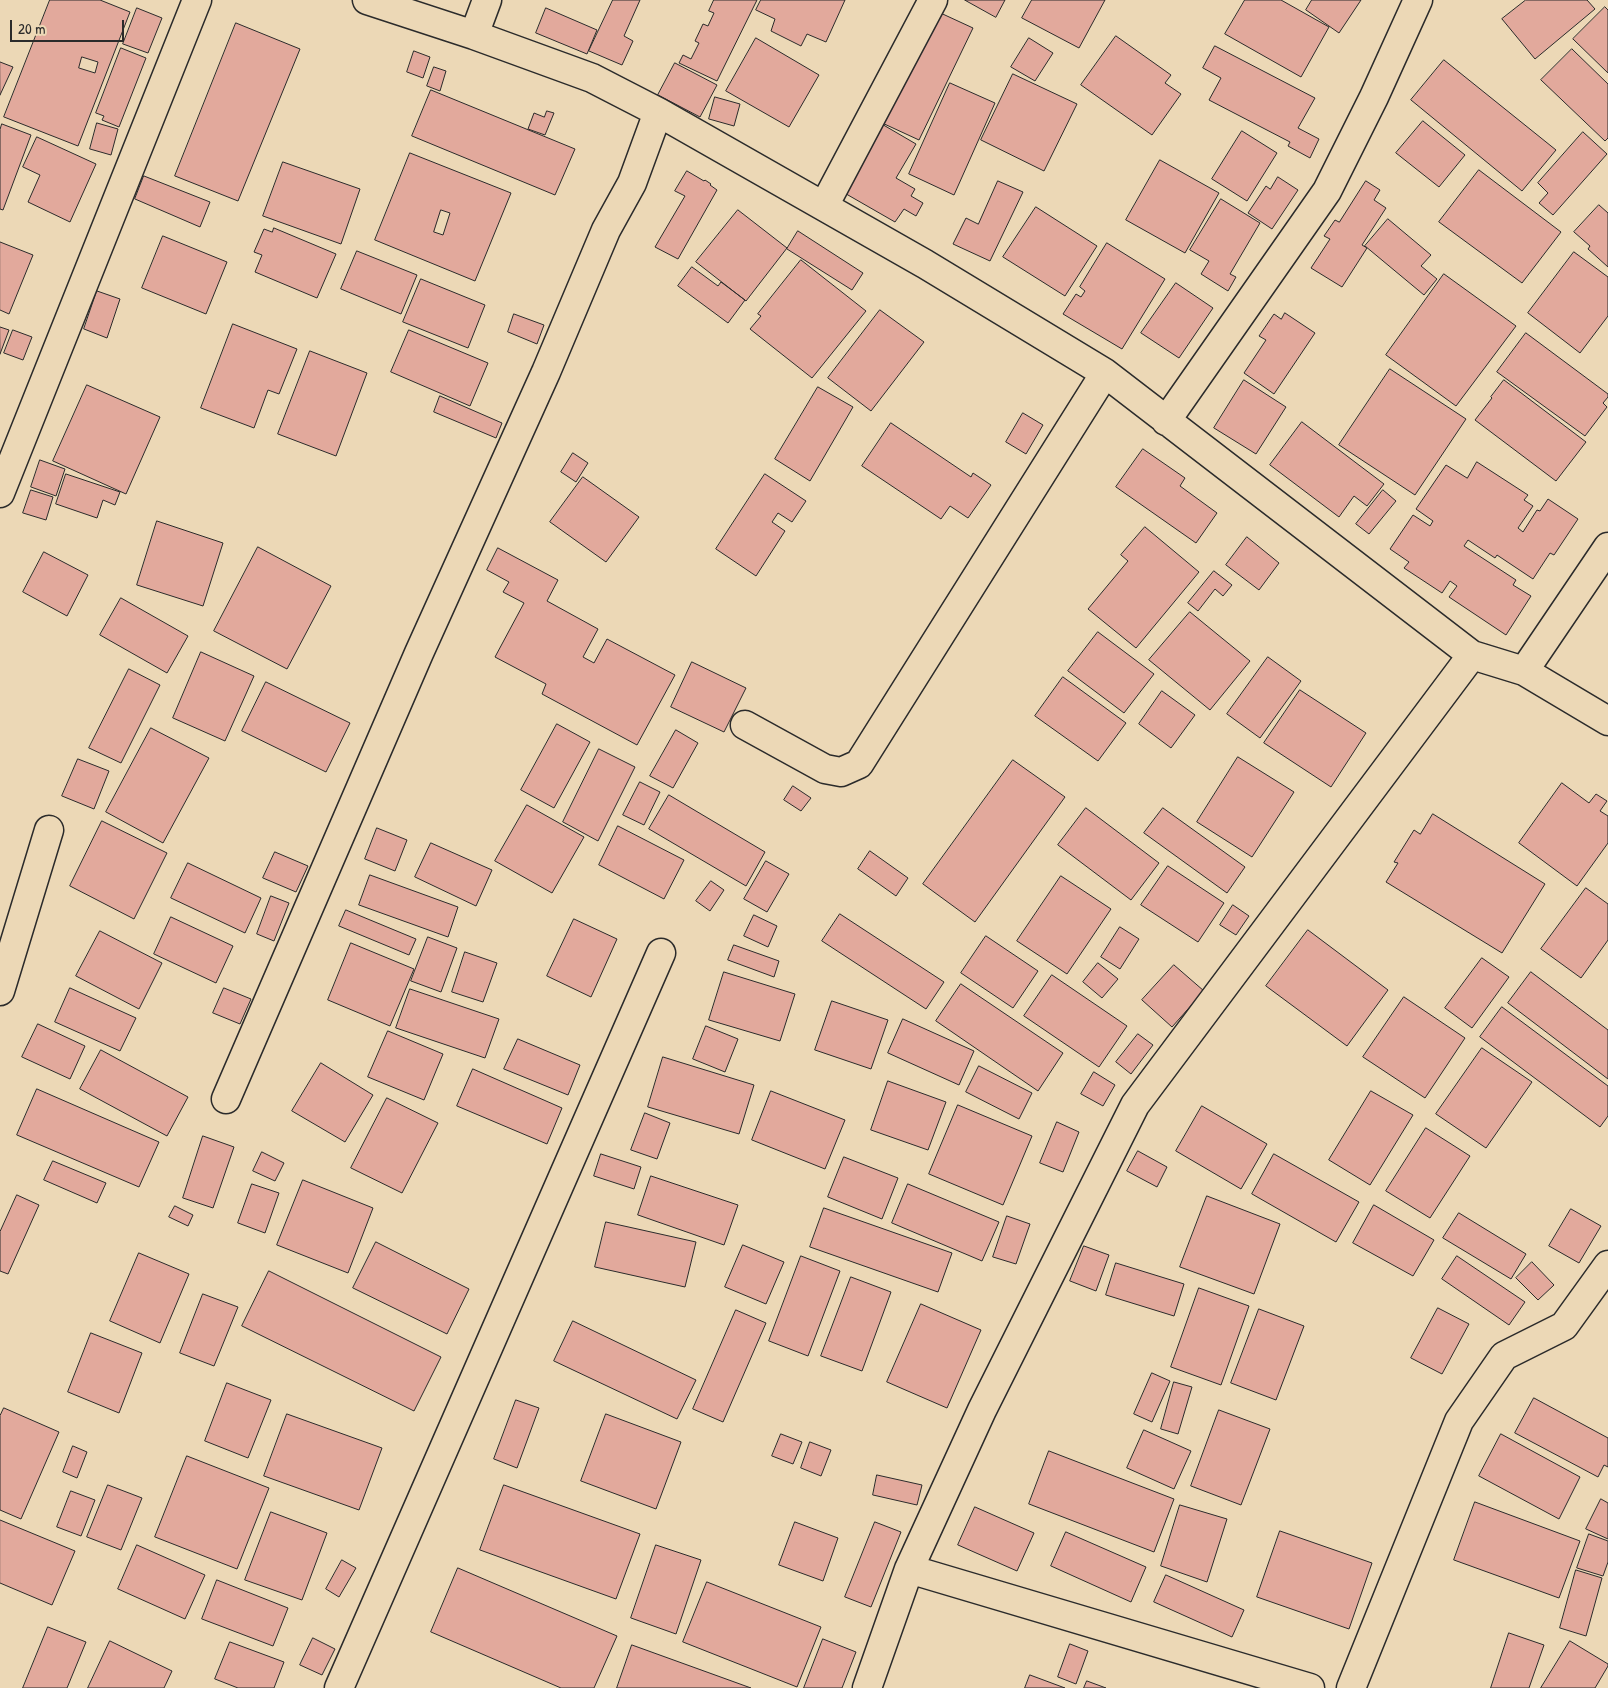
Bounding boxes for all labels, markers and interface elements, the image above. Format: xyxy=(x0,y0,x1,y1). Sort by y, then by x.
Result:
scale bar xyxy=(12,10,126,42)
text: 20 m xyxy=(18,18,45,39)

